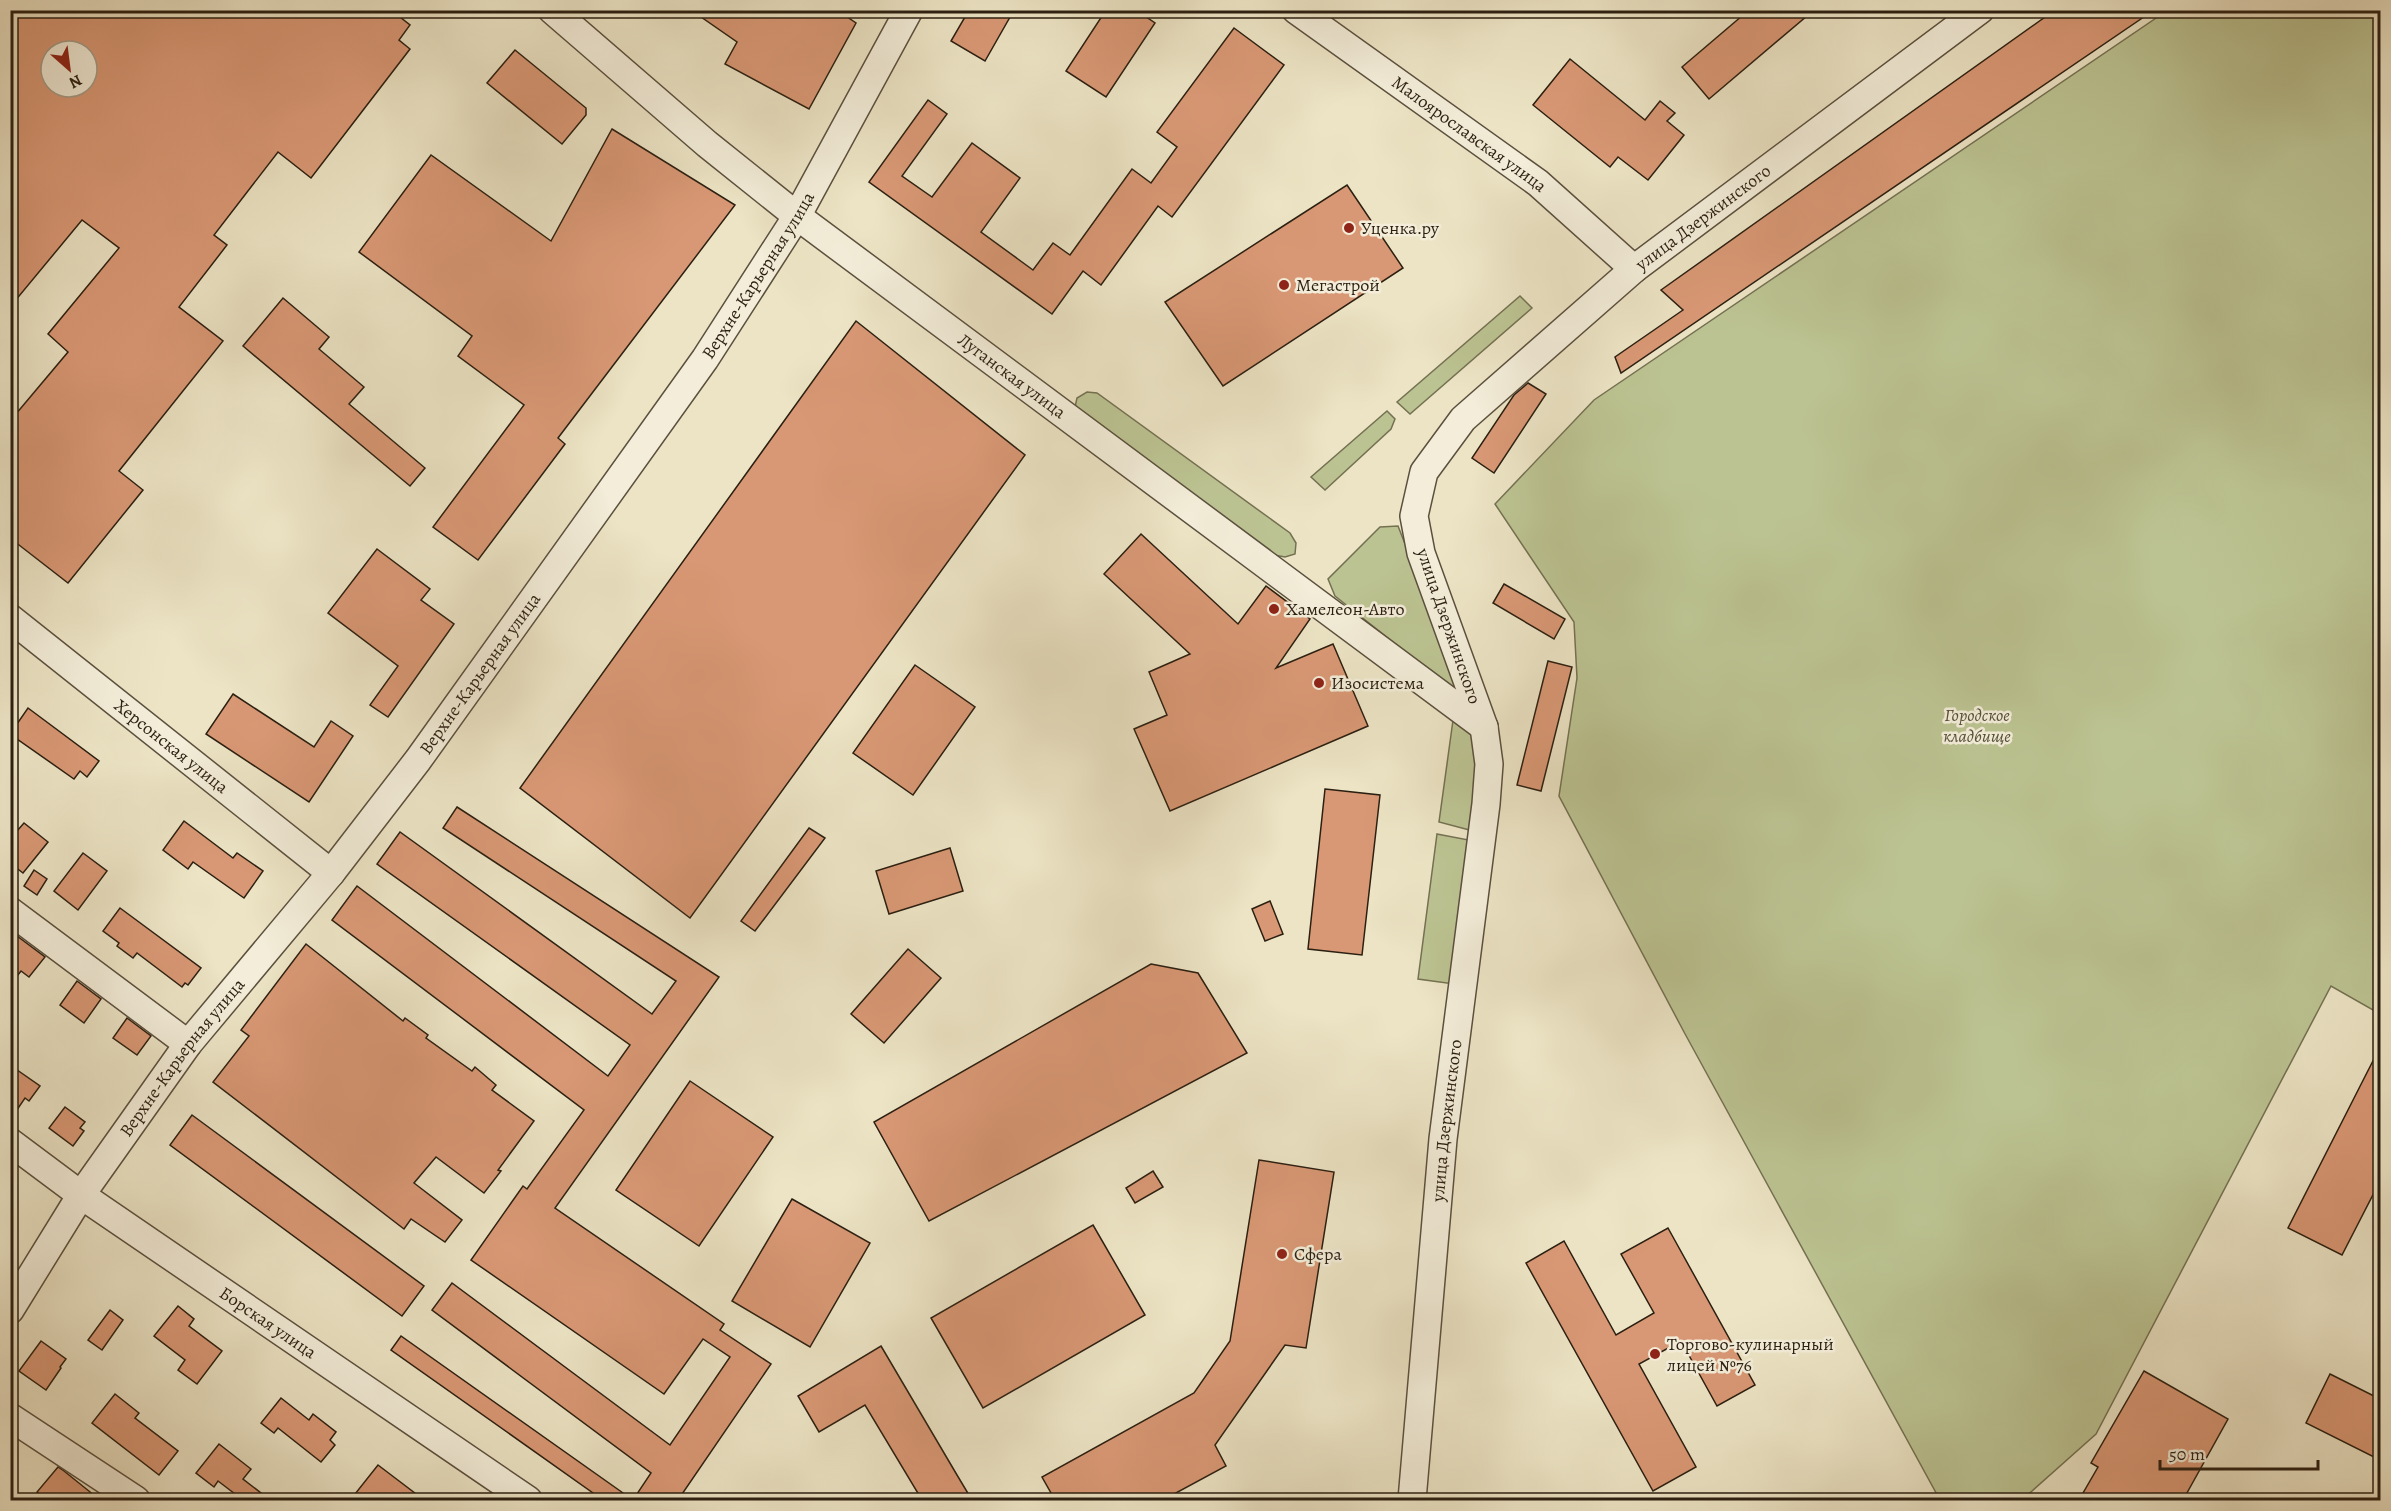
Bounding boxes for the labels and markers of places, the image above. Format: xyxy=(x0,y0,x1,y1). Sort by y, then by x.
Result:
place label: Уценка.ру xyxy=(1361,216,1440,240)
marker: Уценка.ру xyxy=(1342,221,1356,235)
place label: Мегастрой xyxy=(1296,273,1380,297)
marker: Мегастрой xyxy=(1277,278,1291,292)
place label: Хамелеон-Авто xyxy=(1286,597,1405,621)
marker: Хамелеон-Авто xyxy=(1267,602,1281,616)
place label: Изосистема xyxy=(1331,671,1425,695)
marker: Изосистема xyxy=(1312,676,1326,690)
place label: Сфера xyxy=(1294,1242,1343,1266)
marker: Сфера xyxy=(1275,1247,1289,1261)
place label: Торгово-кулинарный лицей №76 xyxy=(1667,1332,1834,1377)
marker: Торгово-кулинарный лицей №76 xyxy=(1648,1347,1662,1361)

